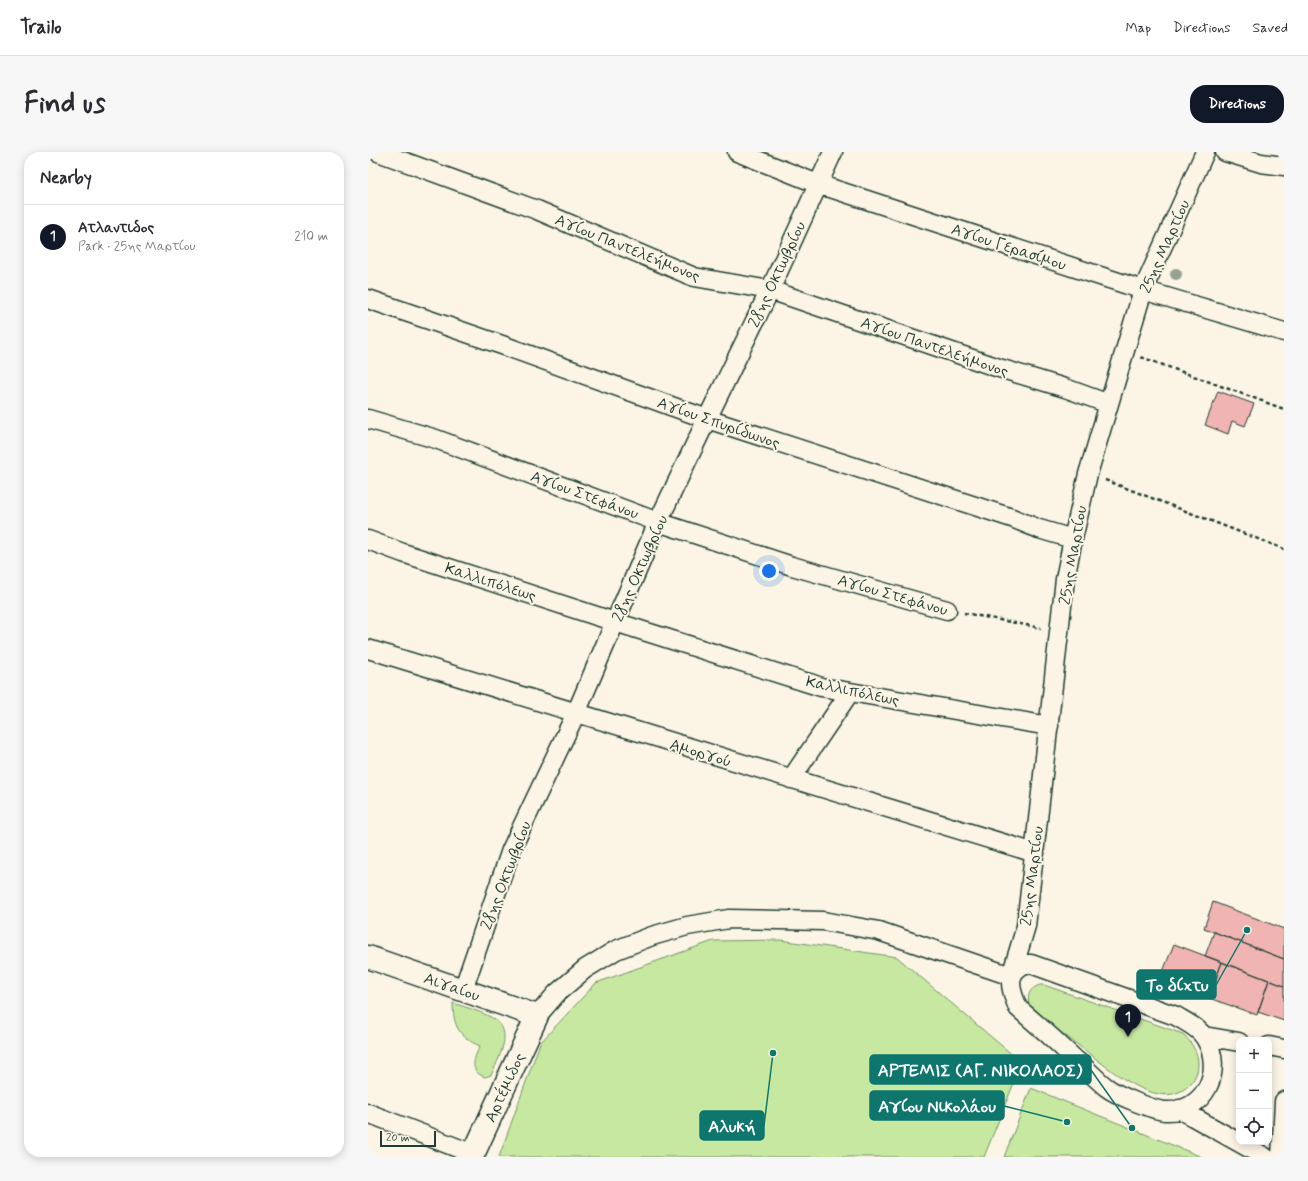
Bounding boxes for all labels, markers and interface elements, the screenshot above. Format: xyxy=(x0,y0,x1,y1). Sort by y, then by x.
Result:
text: Trailo xyxy=(20,15,62,40)
text: Map xyxy=(1125,19,1151,37)
text: Directions xyxy=(1173,19,1231,37)
text: Saved xyxy=(1253,19,1288,37)
button: Directions xyxy=(1190,85,1284,123)
text: Find us xyxy=(24,86,105,123)
text: Nearby xyxy=(40,167,92,189)
street label: 25ης Μαρτίου xyxy=(1135,197,1195,297)
street label: Αγίου Παντελεήμονος xyxy=(552,210,703,287)
text: Ατλαντιδος xyxy=(78,218,154,238)
street label: 28ης Οκτωβρίου xyxy=(744,218,811,331)
street label: Αγίου Γερασίμου xyxy=(948,219,1069,276)
text: 1 xyxy=(50,228,56,245)
text: 210 m xyxy=(294,228,328,245)
text: Park · 25ης Μαρτίου xyxy=(78,238,195,255)
street label: Αγίου Παντελεήμονος xyxy=(858,312,1011,383)
street label: Αγίου Σπυρίδωνος xyxy=(654,393,783,454)
street label: Αγίου Στεφάνου xyxy=(528,466,641,525)
street label: 25ης Μαρτίου xyxy=(1054,504,1093,606)
street label: 28ης Οκτωβρίου xyxy=(607,512,673,625)
street label: Καλλιπόλεως xyxy=(442,558,539,607)
your location xyxy=(759,561,779,581)
street label: Αγίου Στεφάνου xyxy=(835,570,950,621)
street label: Καλλιπόλεως xyxy=(804,671,901,712)
street label: Αμοργού xyxy=(667,734,734,773)
street label: 28ης Οκτωβρίου xyxy=(476,818,537,933)
street label: 25ης Μαρτίου xyxy=(1016,825,1049,927)
street label: Αιγαίου xyxy=(421,968,482,1007)
callout: Το δίχτυ xyxy=(1137,970,1216,999)
text: Το δίχτυ xyxy=(1144,975,1209,997)
pin: 1 xyxy=(1115,1004,1141,1037)
map controls xyxy=(1236,1037,1272,1145)
button: + xyxy=(1236,1037,1272,1073)
street label: Αρτέμιδος xyxy=(479,1049,531,1126)
callout: ΑΡΤΕΜΙΣ (ΑΓ. ΝΙΚΟΛΑΟΣ) xyxy=(870,1055,1091,1084)
text: ΑΡΤΕΜΙΣ (ΑΓ. ΝΙΚΟΛΑΟΣ) xyxy=(878,1060,1083,1082)
button: − xyxy=(1236,1073,1272,1109)
callout: Αγίου Νικολάου xyxy=(870,1091,1004,1120)
text: Αγίου Νικολάου xyxy=(878,1096,996,1118)
button: locate xyxy=(1236,1109,1272,1145)
callout: Αλυκή xyxy=(700,1111,764,1140)
text: Αλυκή xyxy=(708,1116,756,1138)
scale bar xyxy=(380,1129,436,1148)
text: 20 m xyxy=(386,1131,409,1145)

